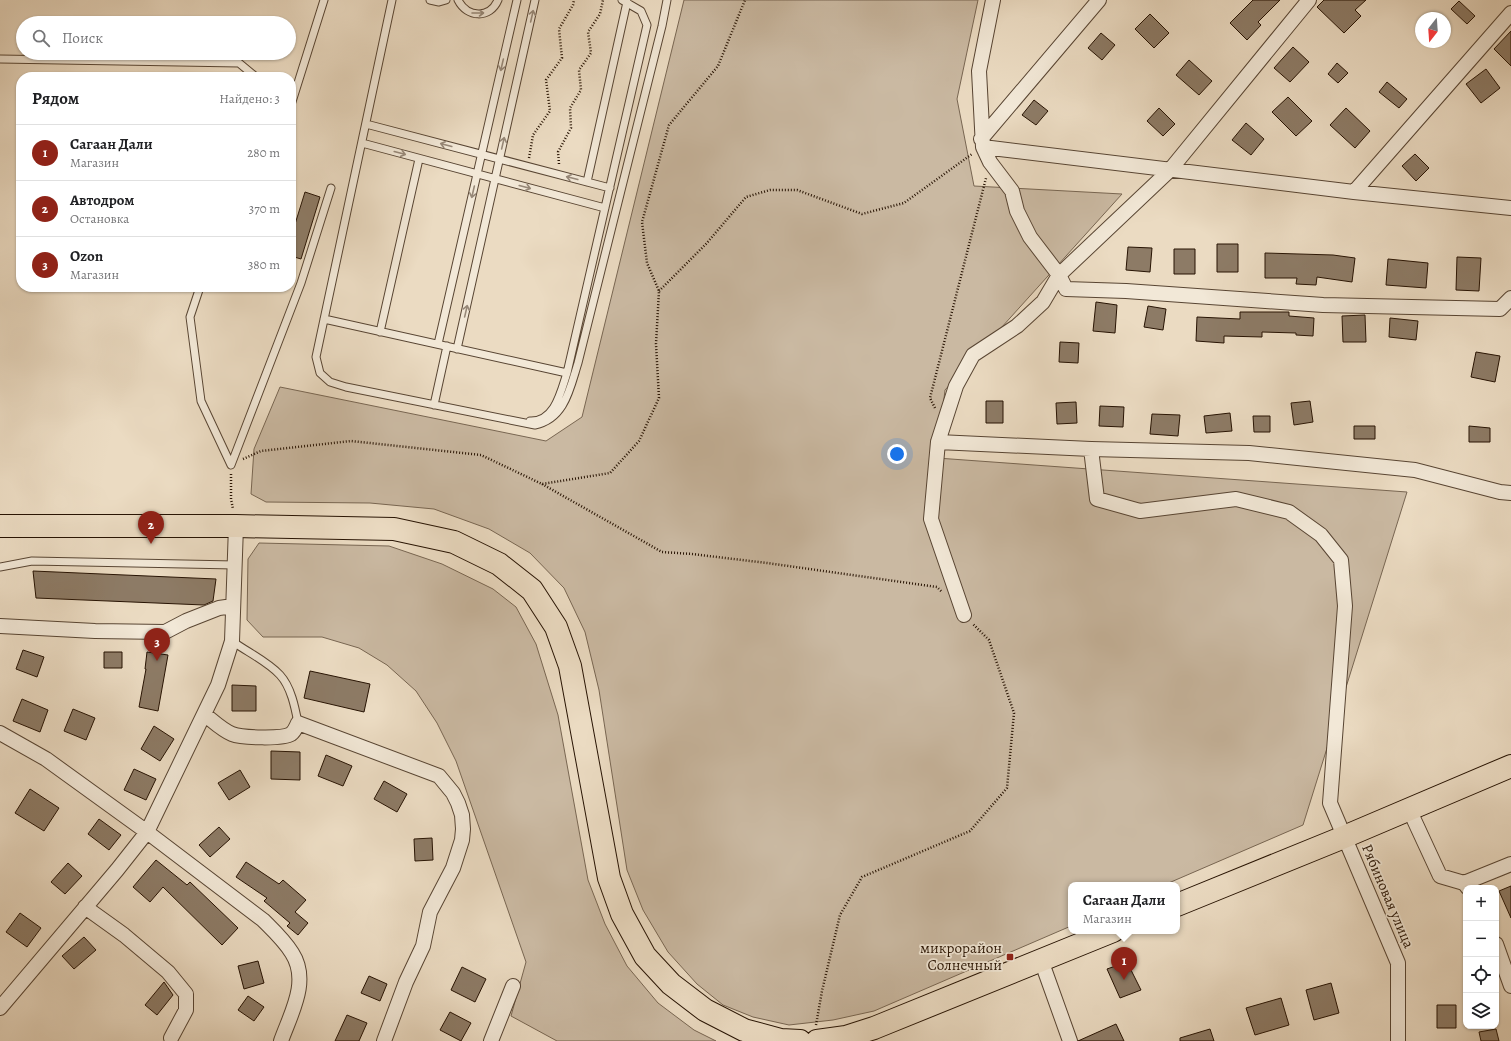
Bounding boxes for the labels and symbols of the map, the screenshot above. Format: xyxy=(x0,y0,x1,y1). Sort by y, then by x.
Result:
one-way arrow xyxy=(471,9,484,17)
one-way arrow xyxy=(528,10,536,23)
north arrow xyxy=(1415,12,1451,48)
one-way arrow xyxy=(498,58,506,71)
one-way arrow xyxy=(500,136,507,149)
one-way arrow xyxy=(440,141,453,148)
one-way arrow xyxy=(393,150,406,158)
one-way arrow xyxy=(566,174,579,181)
one-way arrow xyxy=(518,184,531,191)
one-way arrow xyxy=(469,185,477,198)
one-way arrow xyxy=(462,304,470,317)
your location xyxy=(887,444,907,464)
pin: 2 xyxy=(138,511,164,544)
pin: 3 xyxy=(144,628,170,661)
street label: Рябиновая улица xyxy=(1357,841,1419,951)
place label: микрорайон Солнечный xyxy=(920,938,1002,975)
pin: 1 xyxy=(1111,947,1137,980)
marker: микрорайон Солнечный xyxy=(1005,952,1015,962)

